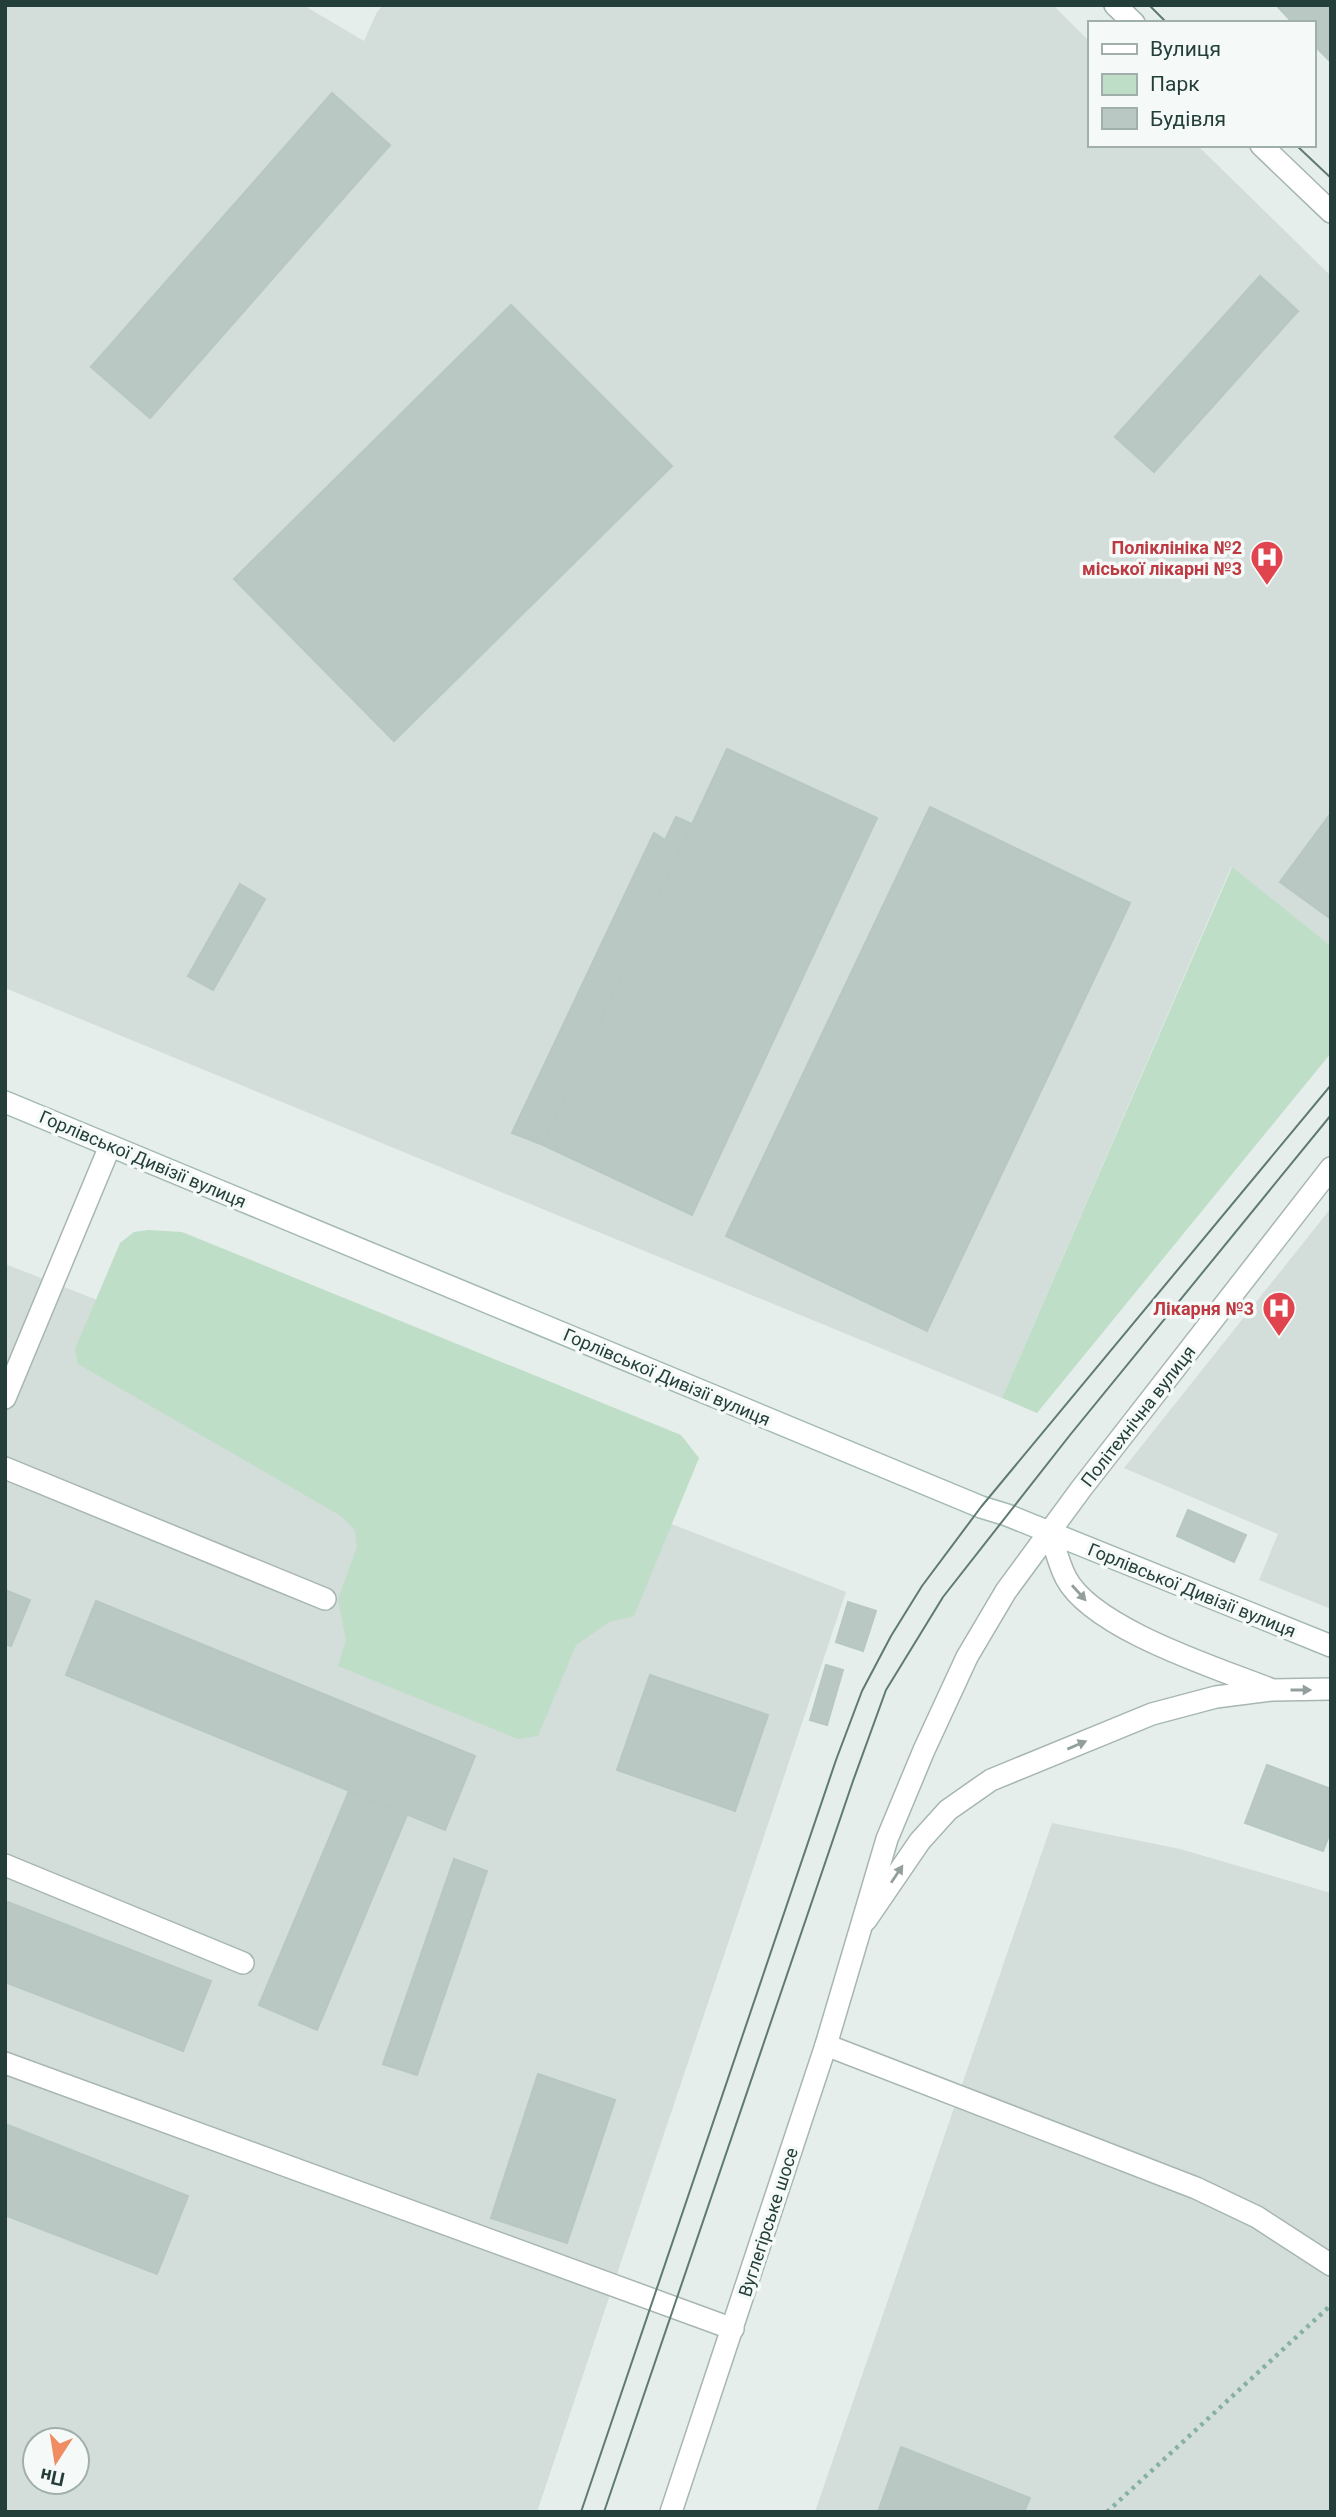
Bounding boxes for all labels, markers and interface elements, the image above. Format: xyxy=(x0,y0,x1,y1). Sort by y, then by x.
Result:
legend xyxy=(1088,21,1315,147)
text: Вулиця xyxy=(1150,37,1221,61)
text: Парк xyxy=(1150,72,1200,96)
text: Будівля xyxy=(1150,107,1226,131)
place label: Поліклініка №2 міської лікарні №3 xyxy=(1082,537,1242,579)
hospital icon: Поліклініка №2 міської лікарні №3 xyxy=(1248,538,1286,587)
street label: Горлівської Дивізії вулиця xyxy=(37,1106,249,1212)
hospital icon: Лікарня №3 xyxy=(1260,1289,1298,1338)
place label: Лікарня №3 xyxy=(1153,1298,1254,1319)
street label: Горлівської Дивізії вулиця xyxy=(561,1324,773,1430)
street label: Політехнічна вулиця xyxy=(1076,1341,1200,1491)
street label: Горлівської Дивізії вулиця xyxy=(1085,1539,1299,1641)
one-way arrow xyxy=(1071,1585,1086,1602)
one-way arrow xyxy=(1291,1684,1313,1696)
one-way arrow xyxy=(1067,1739,1088,1750)
one-way arrow xyxy=(890,1865,904,1883)
street label: Вуглегірське шосе xyxy=(734,2145,802,2299)
north arrow xyxy=(21,2426,91,2496)
text: Пн xyxy=(38,2463,67,2491)

